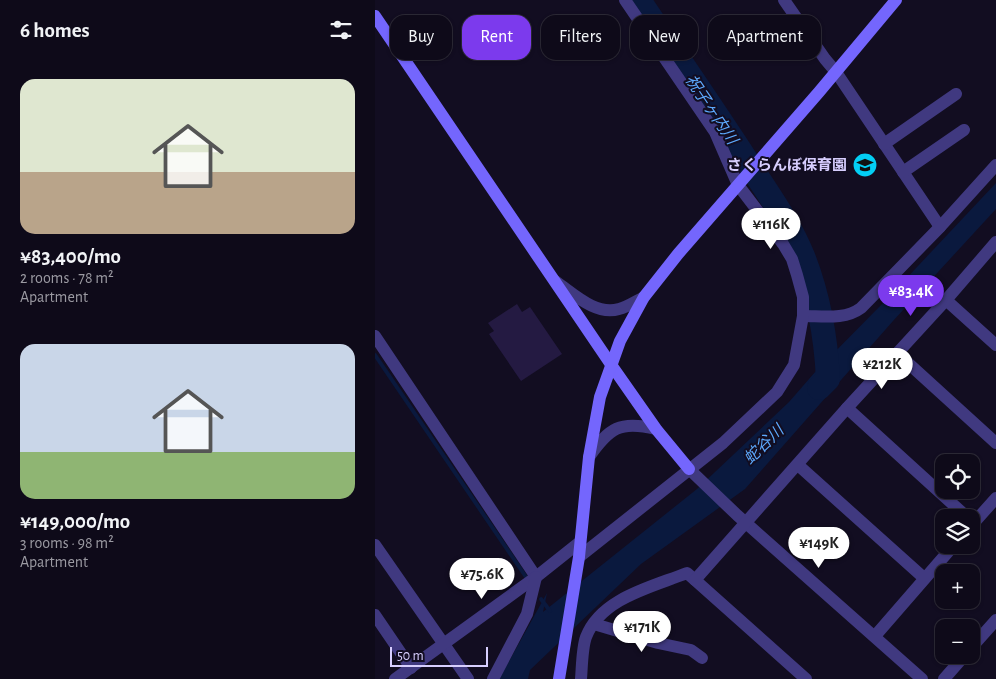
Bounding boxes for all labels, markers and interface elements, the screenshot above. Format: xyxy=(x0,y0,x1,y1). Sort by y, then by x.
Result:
chip: Buy xyxy=(390,15,452,60)
chip: Rent xyxy=(462,15,531,60)
chip: Filters xyxy=(541,15,620,60)
chip: New xyxy=(630,15,698,60)
chip: Apartment xyxy=(708,15,821,60)
icon: filters xyxy=(327,16,355,44)
text: 6 homes xyxy=(20,20,90,41)
water label: 祝子ヶ内川 xyxy=(682,71,742,149)
icon: home xyxy=(143,111,233,201)
school or university icon: さくらんぼ保育園 xyxy=(852,152,878,178)
place label: さくらんぼ保育園 xyxy=(727,157,847,173)
pin: ¥116K xyxy=(736,208,806,250)
text: ¥116K xyxy=(752,216,790,232)
text: ¥83,400/mo xyxy=(20,246,121,267)
text: 2 rooms · 78 m² xyxy=(20,270,114,286)
pin: ¥83.4K xyxy=(870,274,952,317)
text: ¥83.4K xyxy=(889,283,933,299)
text: Apartment xyxy=(20,289,88,305)
pin: ¥212K xyxy=(847,348,917,390)
text: ¥212K xyxy=(863,356,901,372)
icon: home xyxy=(143,376,233,466)
water label: 蛇谷川 xyxy=(740,420,788,467)
map controls xyxy=(935,454,980,664)
button: locate xyxy=(935,454,980,499)
button: layers xyxy=(935,509,980,554)
text: ¥149,000/mo xyxy=(20,511,130,532)
pin: ¥149K xyxy=(784,526,854,569)
text: 3 rooms · 98 m² xyxy=(20,535,114,551)
text: ¥149K xyxy=(799,535,839,551)
text: Apartment xyxy=(20,554,88,570)
pin: ¥75.6K xyxy=(441,558,523,600)
button: + xyxy=(935,564,980,609)
text: ¥75.6K xyxy=(461,566,503,582)
pin: ¥171K xyxy=(607,610,677,653)
text: ¥171K xyxy=(624,619,660,635)
button: − xyxy=(935,619,980,664)
scale bar xyxy=(390,644,487,667)
text: 50 m xyxy=(397,649,424,663)

